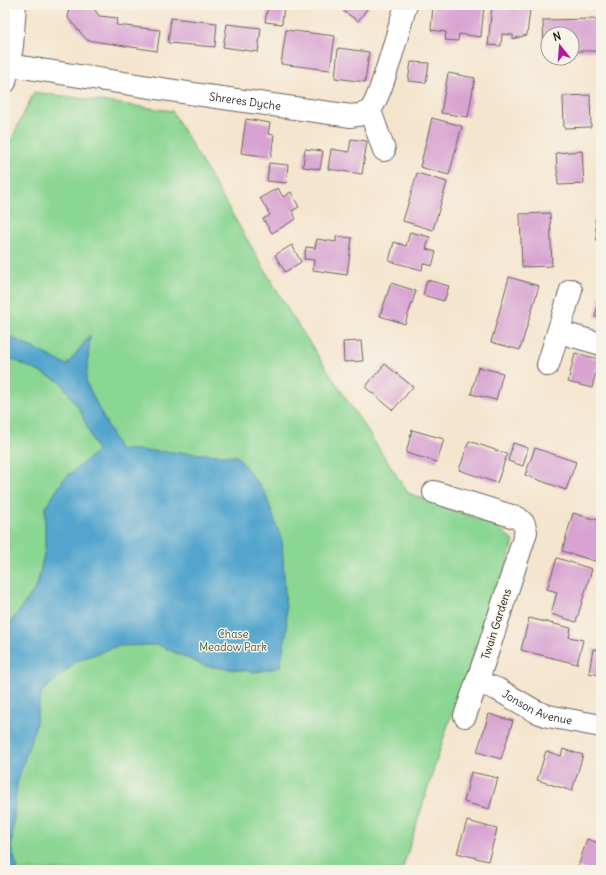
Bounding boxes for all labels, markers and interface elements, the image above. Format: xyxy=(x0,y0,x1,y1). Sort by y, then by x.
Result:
north arrow xyxy=(540,26,580,66)
text: N xyxy=(551,29,563,44)
street label: Shreres Dyche xyxy=(208,89,282,113)
street label: Twain Gardens xyxy=(478,587,514,661)
park label: Chase Meadow Park xyxy=(199,627,267,654)
street label: Jonson Avenue xyxy=(500,687,574,727)

